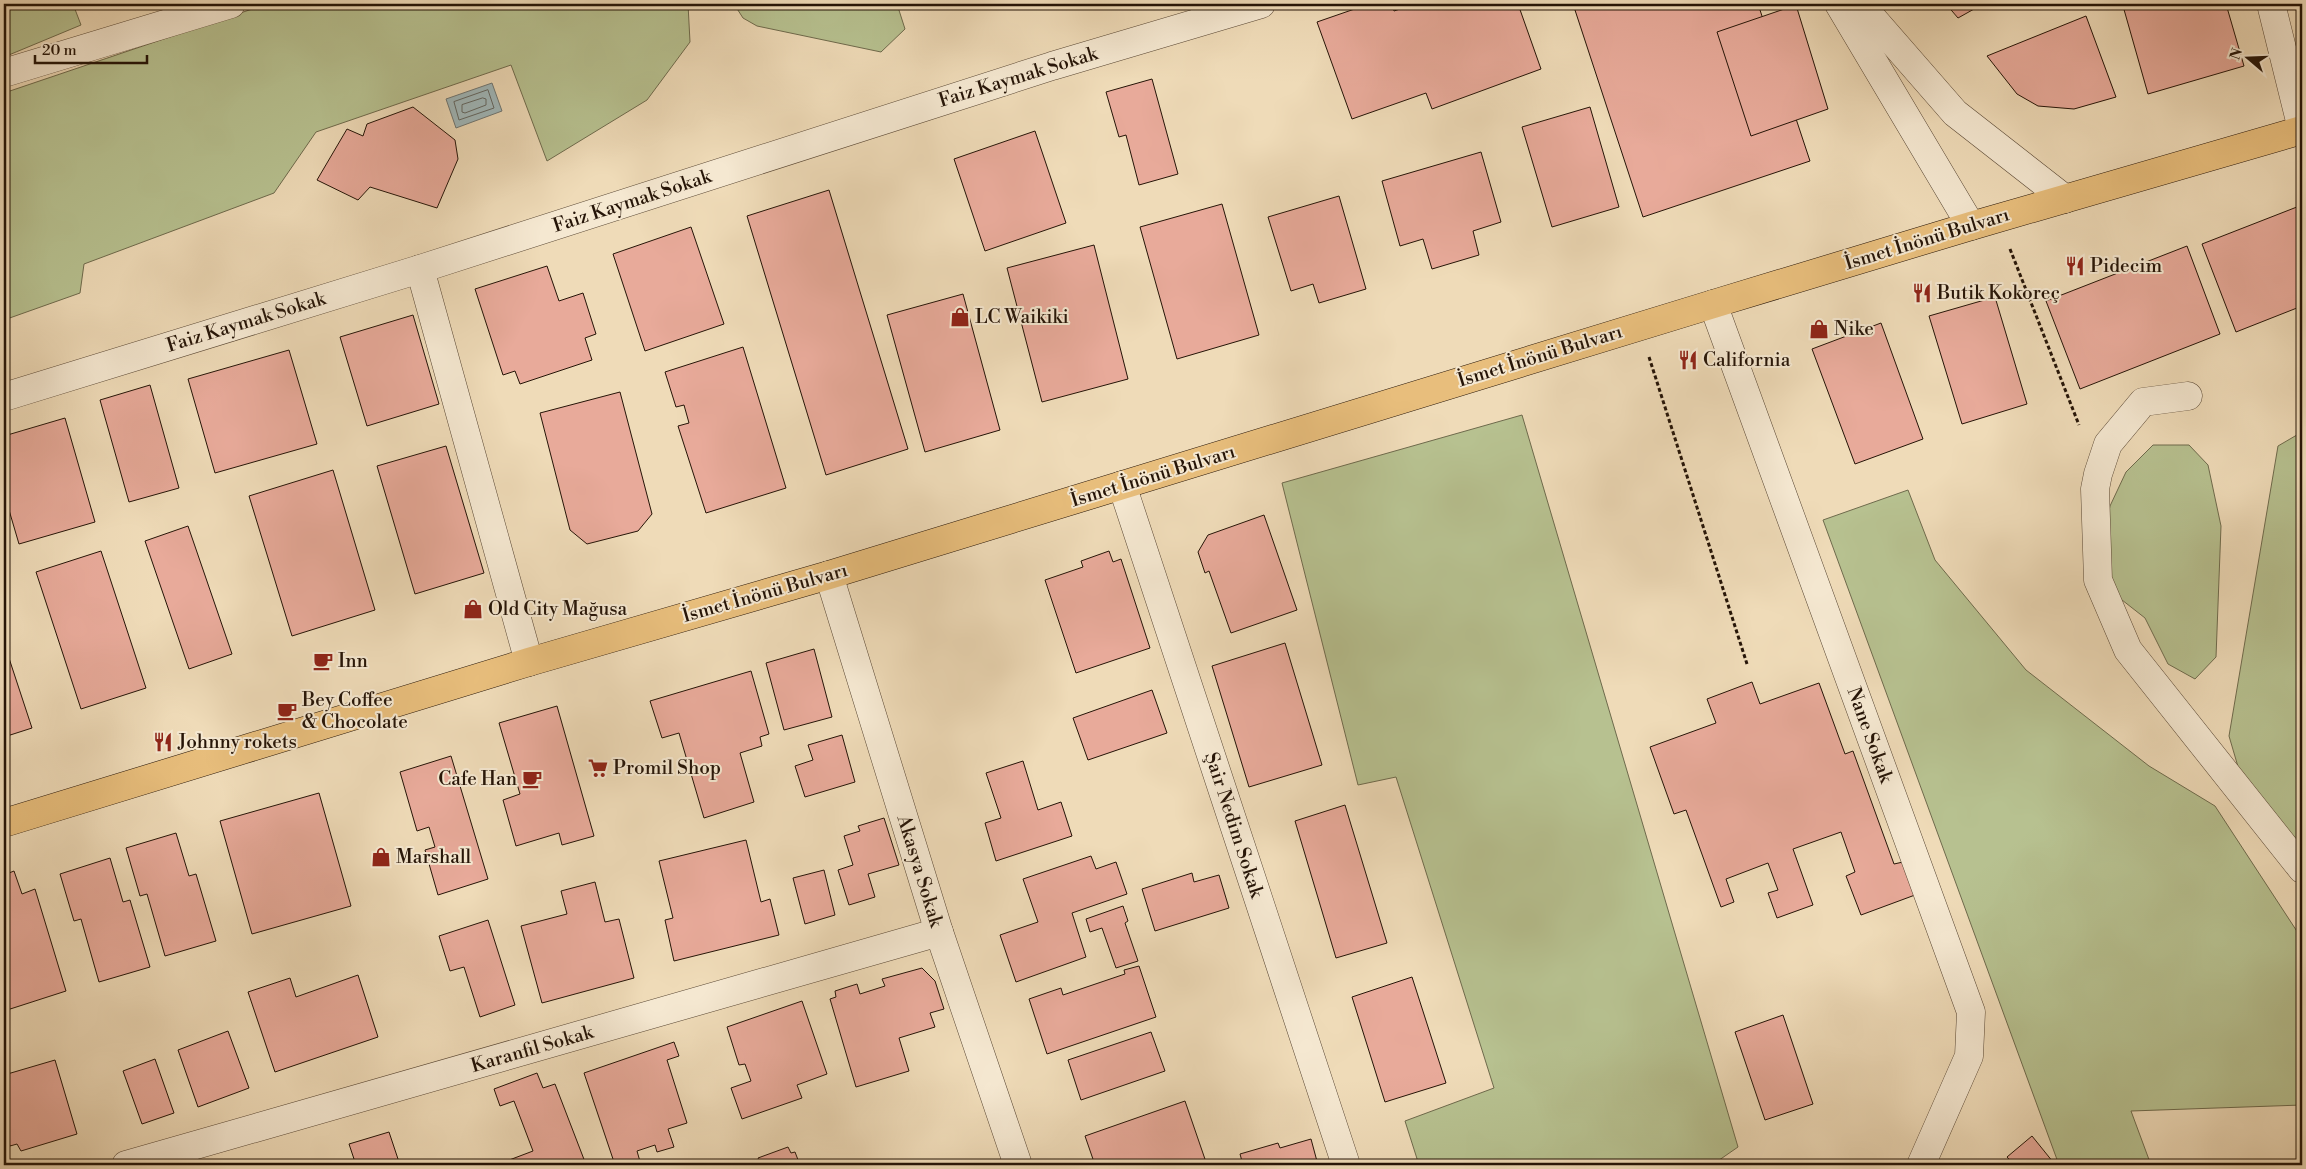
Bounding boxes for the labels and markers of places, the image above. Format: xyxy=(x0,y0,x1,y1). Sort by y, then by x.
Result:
place label: Pidecim xyxy=(2090,254,2163,278)
restaurant icon: Pidecim xyxy=(2064,255,2086,277)
place label: Butik Kokoreç xyxy=(1936,281,2060,305)
restaurant icon: Butik Kokoreç xyxy=(1911,282,1933,304)
place label: LC Waikiki xyxy=(975,305,1069,329)
shop icon: LC Waikiki xyxy=(949,306,971,328)
place label: Nike xyxy=(1834,317,1874,341)
shop icon: Nike xyxy=(1808,318,1830,340)
place label: California xyxy=(1703,348,1791,372)
restaurant icon: California xyxy=(1677,349,1699,371)
place label: Old City Mağusa xyxy=(488,597,628,621)
shop icon: Old City Mağusa xyxy=(462,598,484,620)
place label: Inn xyxy=(338,649,368,673)
cafe icon: Inn xyxy=(312,650,334,672)
place label: Bey Coffee & Chocolate xyxy=(301,688,408,734)
cafe icon: Bey Coffee & Chocolate xyxy=(276,700,298,722)
place label: Johnny rokets xyxy=(177,730,297,754)
restaurant icon: Johnny rokets xyxy=(152,731,174,753)
place label: Promil Shop xyxy=(613,756,721,780)
supermarket icon: Promil Shop xyxy=(587,757,609,779)
place label: Cafe Han xyxy=(438,767,517,791)
cafe icon: Cafe Han xyxy=(521,768,543,790)
place label: Marshall xyxy=(396,845,472,869)
shop icon: Marshall xyxy=(370,846,392,868)

